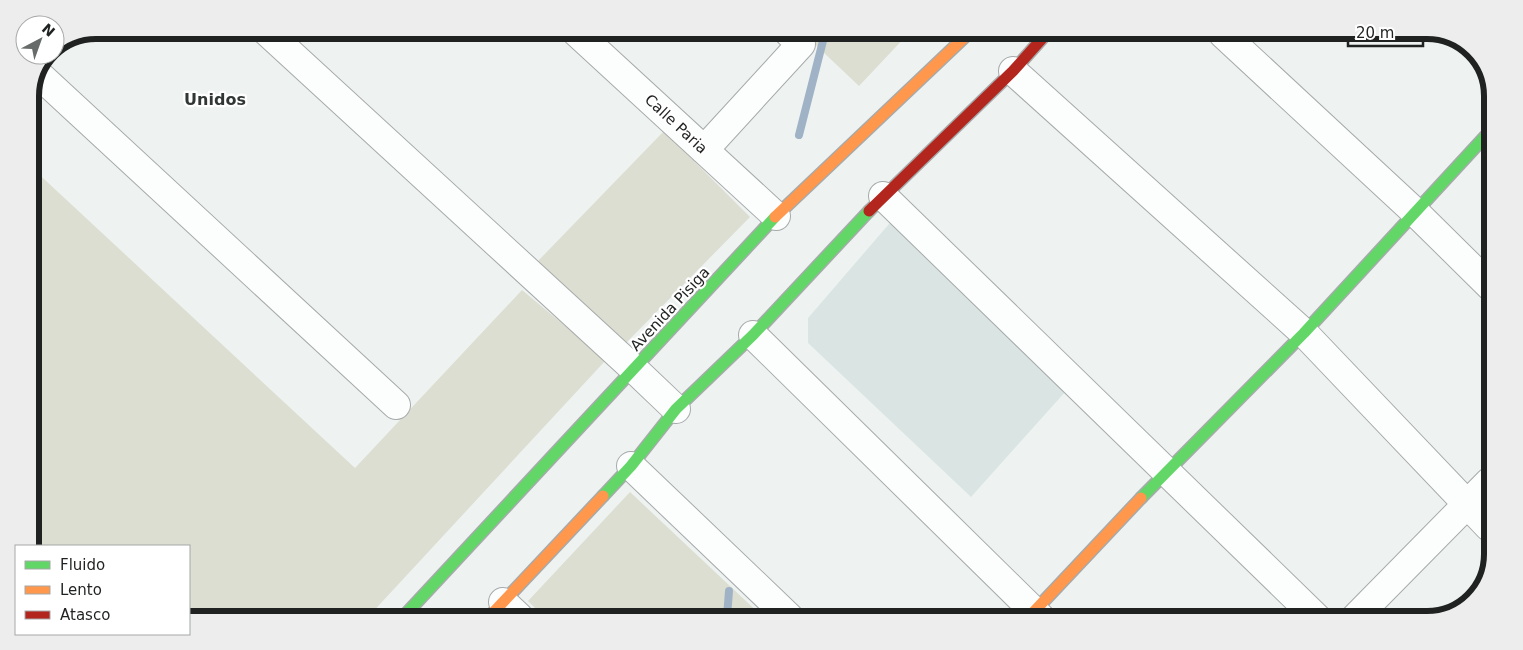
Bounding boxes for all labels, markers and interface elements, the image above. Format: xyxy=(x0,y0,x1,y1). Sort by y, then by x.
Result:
north arrow xyxy=(15,15,65,65)
scale bar xyxy=(1348,15,1423,47)
text: N xyxy=(39,20,58,40)
text: 20 m xyxy=(1356,24,1394,42)
district label: Unidos xyxy=(184,90,246,109)
street label: Calle Paria xyxy=(641,90,711,158)
street label: Avenida Pisiga xyxy=(627,263,713,355)
legend xyxy=(15,545,190,635)
text: Fluido xyxy=(60,556,105,574)
text: Lento xyxy=(60,581,102,599)
text: Atasco xyxy=(60,606,110,624)

